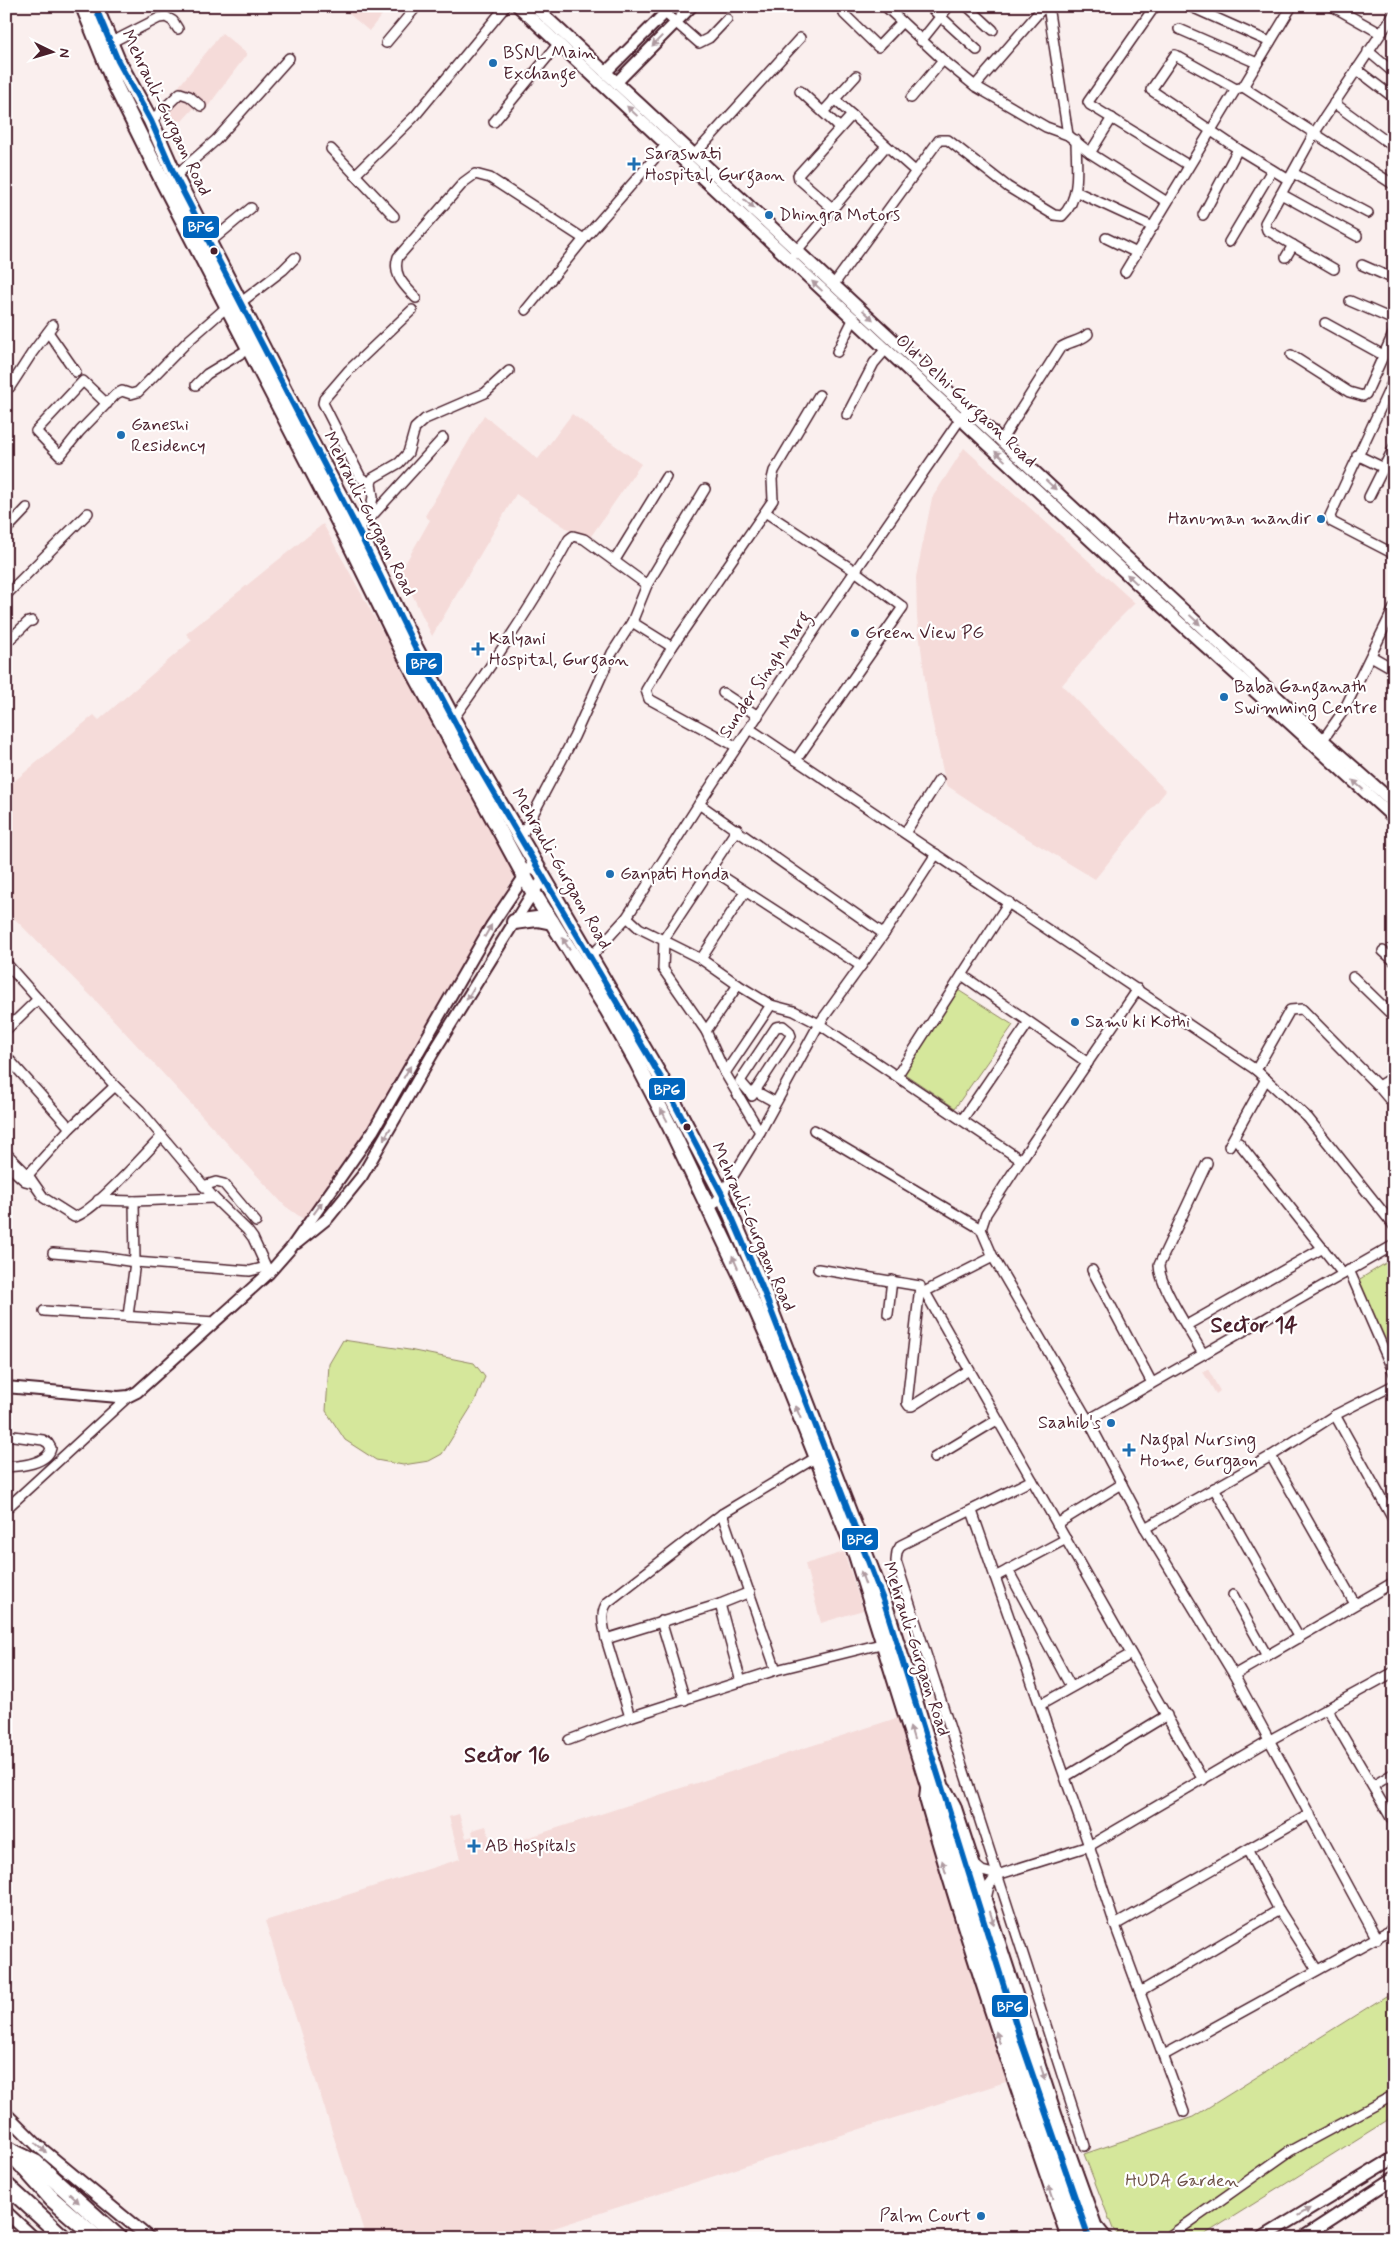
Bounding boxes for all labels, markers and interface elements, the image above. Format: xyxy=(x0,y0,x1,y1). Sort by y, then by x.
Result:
street label: Mehrauli-Gurgaon Road xyxy=(114,26,217,201)
north arrow xyxy=(28,28,78,78)
one-way arrow xyxy=(651,34,663,46)
place label: BSNL Main Exchange xyxy=(503,41,595,88)
text: N xyxy=(55,48,73,58)
marker: BSNL Main Exchange xyxy=(487,57,499,69)
one-way arrow xyxy=(626,105,638,117)
place label: Saraswati Hospital, Gurgaon xyxy=(645,142,785,189)
marker: Saraswati Hospital, Gurgaon xyxy=(627,157,641,171)
one-way arrow xyxy=(742,198,754,210)
place label: Dhingra Motors xyxy=(779,203,900,227)
marker: Dhingra Motors xyxy=(763,209,775,221)
line badge: BPG xyxy=(182,215,220,239)
text: BPG xyxy=(188,218,215,236)
unlabelled marker xyxy=(209,246,219,256)
one-way arrow xyxy=(812,280,824,292)
one-way arrow xyxy=(861,309,873,321)
street label: Old Delhi Gurgaon Road xyxy=(889,329,1042,475)
place label: Ganeshi Residency xyxy=(131,413,206,458)
street label: Mehrauli-Gurgaon Road xyxy=(316,427,421,601)
marker: Ganeshi Residency xyxy=(115,429,127,441)
one-way arrow xyxy=(994,450,1006,462)
one-way arrow xyxy=(1044,479,1056,491)
place label: Hanuman mandir xyxy=(1168,507,1312,531)
marker: Hanuman mandir xyxy=(1315,513,1327,525)
one-way arrow xyxy=(1126,573,1138,585)
street label: Sunder Singh Marg xyxy=(714,607,818,744)
one-way arrow xyxy=(1189,614,1201,626)
place label: Green View PG xyxy=(865,621,984,645)
place label: Kalyani Hospital, Gurgaon xyxy=(489,627,629,674)
marker: Green View PG xyxy=(849,627,861,639)
marker: Kalyani Hospital, Gurgaon xyxy=(471,642,485,656)
line badge: BPG xyxy=(405,652,443,676)
text: BPG xyxy=(411,655,438,673)
place label: Baba Ganganath Swimming Centre xyxy=(1234,675,1377,721)
marker: Baba Ganganath Swimming Centre xyxy=(1218,691,1230,703)
one-way arrow xyxy=(1352,779,1364,791)
street label: Mehrauli-Gurgaon Road xyxy=(504,784,617,954)
place label: Ganpati Honda xyxy=(620,862,729,886)
marker: Ganpati Honda xyxy=(604,868,616,880)
one-way arrow xyxy=(483,925,492,938)
one-way arrow xyxy=(561,937,571,951)
one-way arrow xyxy=(465,988,474,1001)
place label: Samu ki Kothi xyxy=(1085,1010,1190,1034)
marker: Samu ki Kothi xyxy=(1069,1016,1081,1028)
one-way arrow xyxy=(402,1065,411,1079)
line badge: BPG xyxy=(648,1077,686,1101)
text: BPG xyxy=(654,1081,681,1099)
one-way arrow xyxy=(660,1108,668,1123)
unlabelled marker xyxy=(682,1122,692,1132)
one-way arrow xyxy=(382,1127,391,1140)
street label: Mehrauli-Gurgaon Road xyxy=(704,1139,801,1315)
one-way arrow xyxy=(312,1202,323,1215)
one-way arrow xyxy=(730,1255,738,1269)
district label: Sector 14 xyxy=(1210,1312,1298,1340)
one-way arrow xyxy=(793,1404,801,1419)
place label: Saahib's xyxy=(1038,1411,1101,1435)
marker: Saahib's xyxy=(1105,1417,1117,1429)
place label: Nagpal Nursing Home, Gurgaon xyxy=(1140,1428,1258,1474)
marker: Nagpal Nursing Home, Gurgaon xyxy=(1122,1443,1136,1457)
line badge: BPG xyxy=(841,1527,879,1551)
text: BPG xyxy=(847,1531,874,1549)
street label: Mehrauli-Gurgaon Road xyxy=(875,1559,956,1740)
one-way arrow xyxy=(859,1570,867,1585)
one-way arrow xyxy=(908,1725,916,1740)
district label: Sector 16 xyxy=(464,1742,550,1770)
place label: AB Hospitals xyxy=(485,1834,576,1858)
marker: AB Hospitals xyxy=(467,1839,481,1853)
one-way arrow xyxy=(940,1859,948,1874)
one-way arrow xyxy=(989,1911,997,1926)
line badge: BPG xyxy=(991,1994,1029,2018)
text: BPG xyxy=(997,1998,1024,2016)
one-way arrow xyxy=(993,2031,1001,2046)
one-way arrow xyxy=(1039,2066,1047,2081)
one-way arrow xyxy=(35,2142,47,2154)
park label: HUDA Garden xyxy=(1125,2169,1239,2193)
one-way arrow xyxy=(1047,2184,1054,2199)
one-way arrow xyxy=(67,2192,79,2204)
place label: Palm Court xyxy=(880,2204,971,2228)
one-way arrow xyxy=(1297,2208,1310,2217)
marker: Palm Court xyxy=(975,2210,987,2222)

